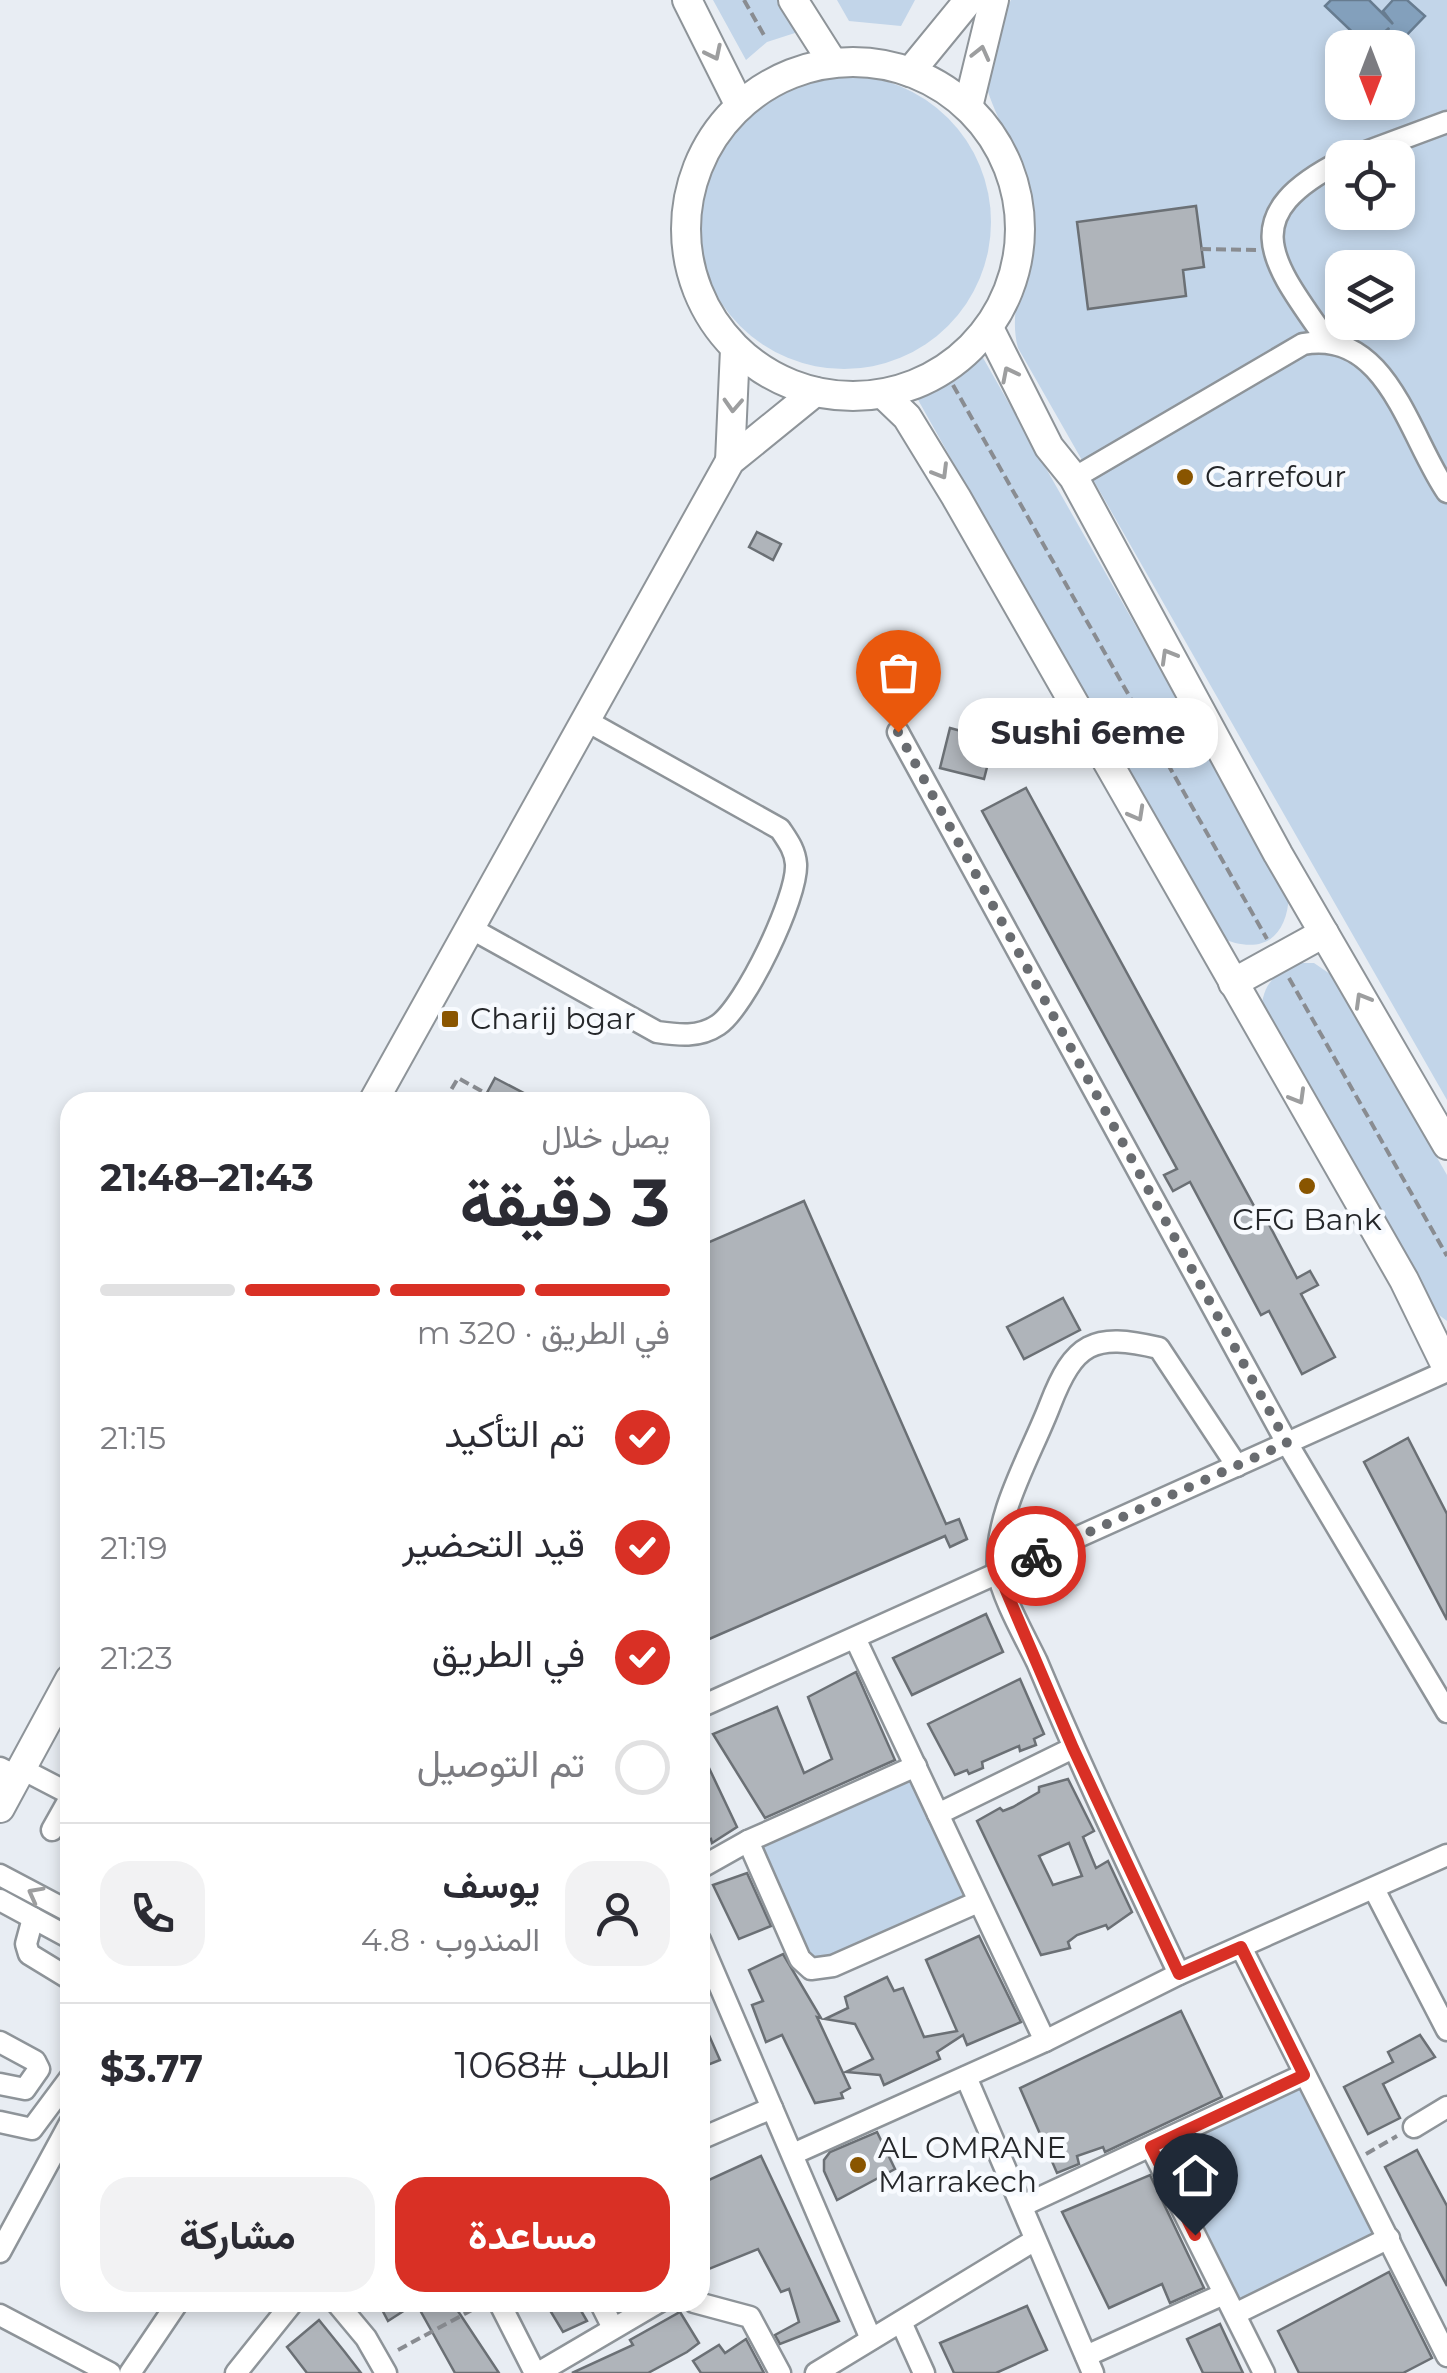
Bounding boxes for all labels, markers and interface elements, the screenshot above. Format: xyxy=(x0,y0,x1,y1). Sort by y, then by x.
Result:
north arrow xyxy=(1325,30,1415,120)
map controls xyxy=(1325,30,1415,340)
one-way arrow xyxy=(701,43,721,61)
one-way arrow xyxy=(969,45,990,62)
button: locate xyxy=(1325,140,1415,230)
button: layers xyxy=(1325,250,1415,340)
one-way arrow xyxy=(1002,366,1021,384)
one-way arrow xyxy=(723,397,744,413)
place label: Carrefour xyxy=(1205,458,1346,495)
one-way arrow xyxy=(929,461,948,479)
marker: Carrefour xyxy=(1174,466,1196,488)
pin xyxy=(856,630,941,733)
icon: bag xyxy=(871,645,926,700)
one-way arrow xyxy=(1161,649,1181,667)
callout: Sushi 6eme xyxy=(958,697,1218,767)
text: Sushi 6eme xyxy=(991,713,1185,752)
one-way arrow xyxy=(1125,804,1145,822)
one-way arrow xyxy=(1354,993,1374,1011)
place label: Charij bgar xyxy=(470,1000,636,1037)
marker: Charij bgar xyxy=(439,1008,461,1030)
one-way arrow xyxy=(1286,1086,1305,1104)
text: يصل خلال xyxy=(542,1117,670,1156)
text: 21:43–21:48 xyxy=(100,1154,314,1201)
text: 3 دقيقة xyxy=(460,1163,670,1242)
marker: CFG Bank xyxy=(1296,1175,1318,1197)
place label: CFG Bank xyxy=(1232,1201,1382,1238)
text: في الطريق · 320 m xyxy=(417,1313,670,1352)
text: تم التأكيد xyxy=(444,1410,585,1457)
icon: check xyxy=(615,1410,670,1465)
text: 21:15 xyxy=(100,1418,166,1457)
courier xyxy=(986,1506,1086,1606)
text: قيد التحضير xyxy=(402,1520,585,1567)
icon: check xyxy=(615,1520,670,1575)
text: 21:19 xyxy=(100,1528,168,1567)
icon: bike xyxy=(1009,1529,1064,1584)
text: في الطريق xyxy=(432,1630,585,1677)
icon: check xyxy=(615,1630,670,1685)
text: 21:23 xyxy=(100,1638,173,1677)
text: تم التوصيل xyxy=(417,1740,585,1787)
button: phone xyxy=(100,1861,205,1966)
text: يوسف xyxy=(443,1861,540,1908)
button: person xyxy=(565,1861,670,1966)
one-way arrow xyxy=(28,1886,46,1906)
text: المندوب · 4.8 xyxy=(361,1920,540,1959)
text: الطلب #1068 xyxy=(455,2041,670,2088)
text: $3.77 xyxy=(100,2045,203,2092)
place label: AL OMRANE Marrakech xyxy=(878,2129,1067,2200)
pin xyxy=(1153,2133,1238,2236)
icon: home xyxy=(1168,2148,1223,2203)
marker: AL OMRANE Marrakech xyxy=(847,2154,869,2176)
button: مشاركة xyxy=(100,2177,375,2292)
button: مساعدة xyxy=(395,2177,670,2292)

